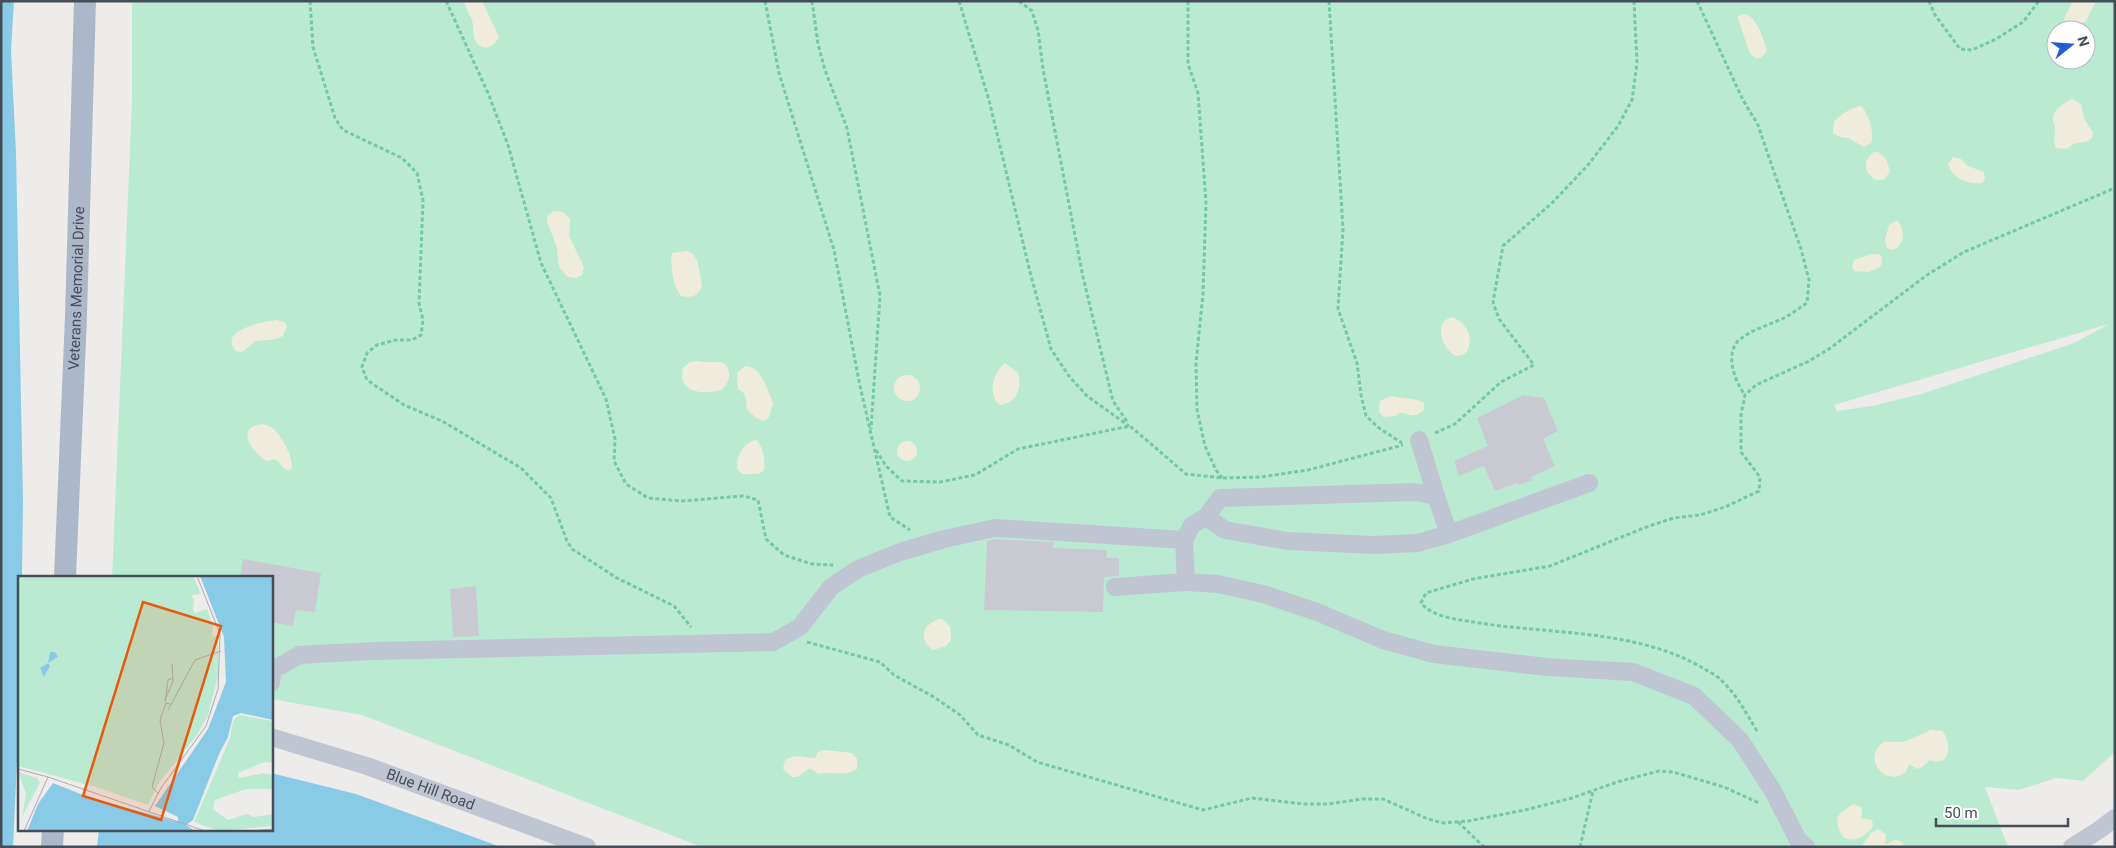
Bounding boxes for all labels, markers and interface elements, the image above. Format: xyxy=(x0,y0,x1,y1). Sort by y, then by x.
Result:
north arrow xyxy=(2046,20,2096,70)
text: N xyxy=(2074,34,2093,48)
street label: Veterans Memorial Drive xyxy=(65,206,88,370)
inset map xyxy=(18,576,272,830)
street label: Blue Hill Road xyxy=(384,765,477,814)
scale bar xyxy=(1936,796,2068,828)
text: 50 m xyxy=(1944,804,1978,822)

